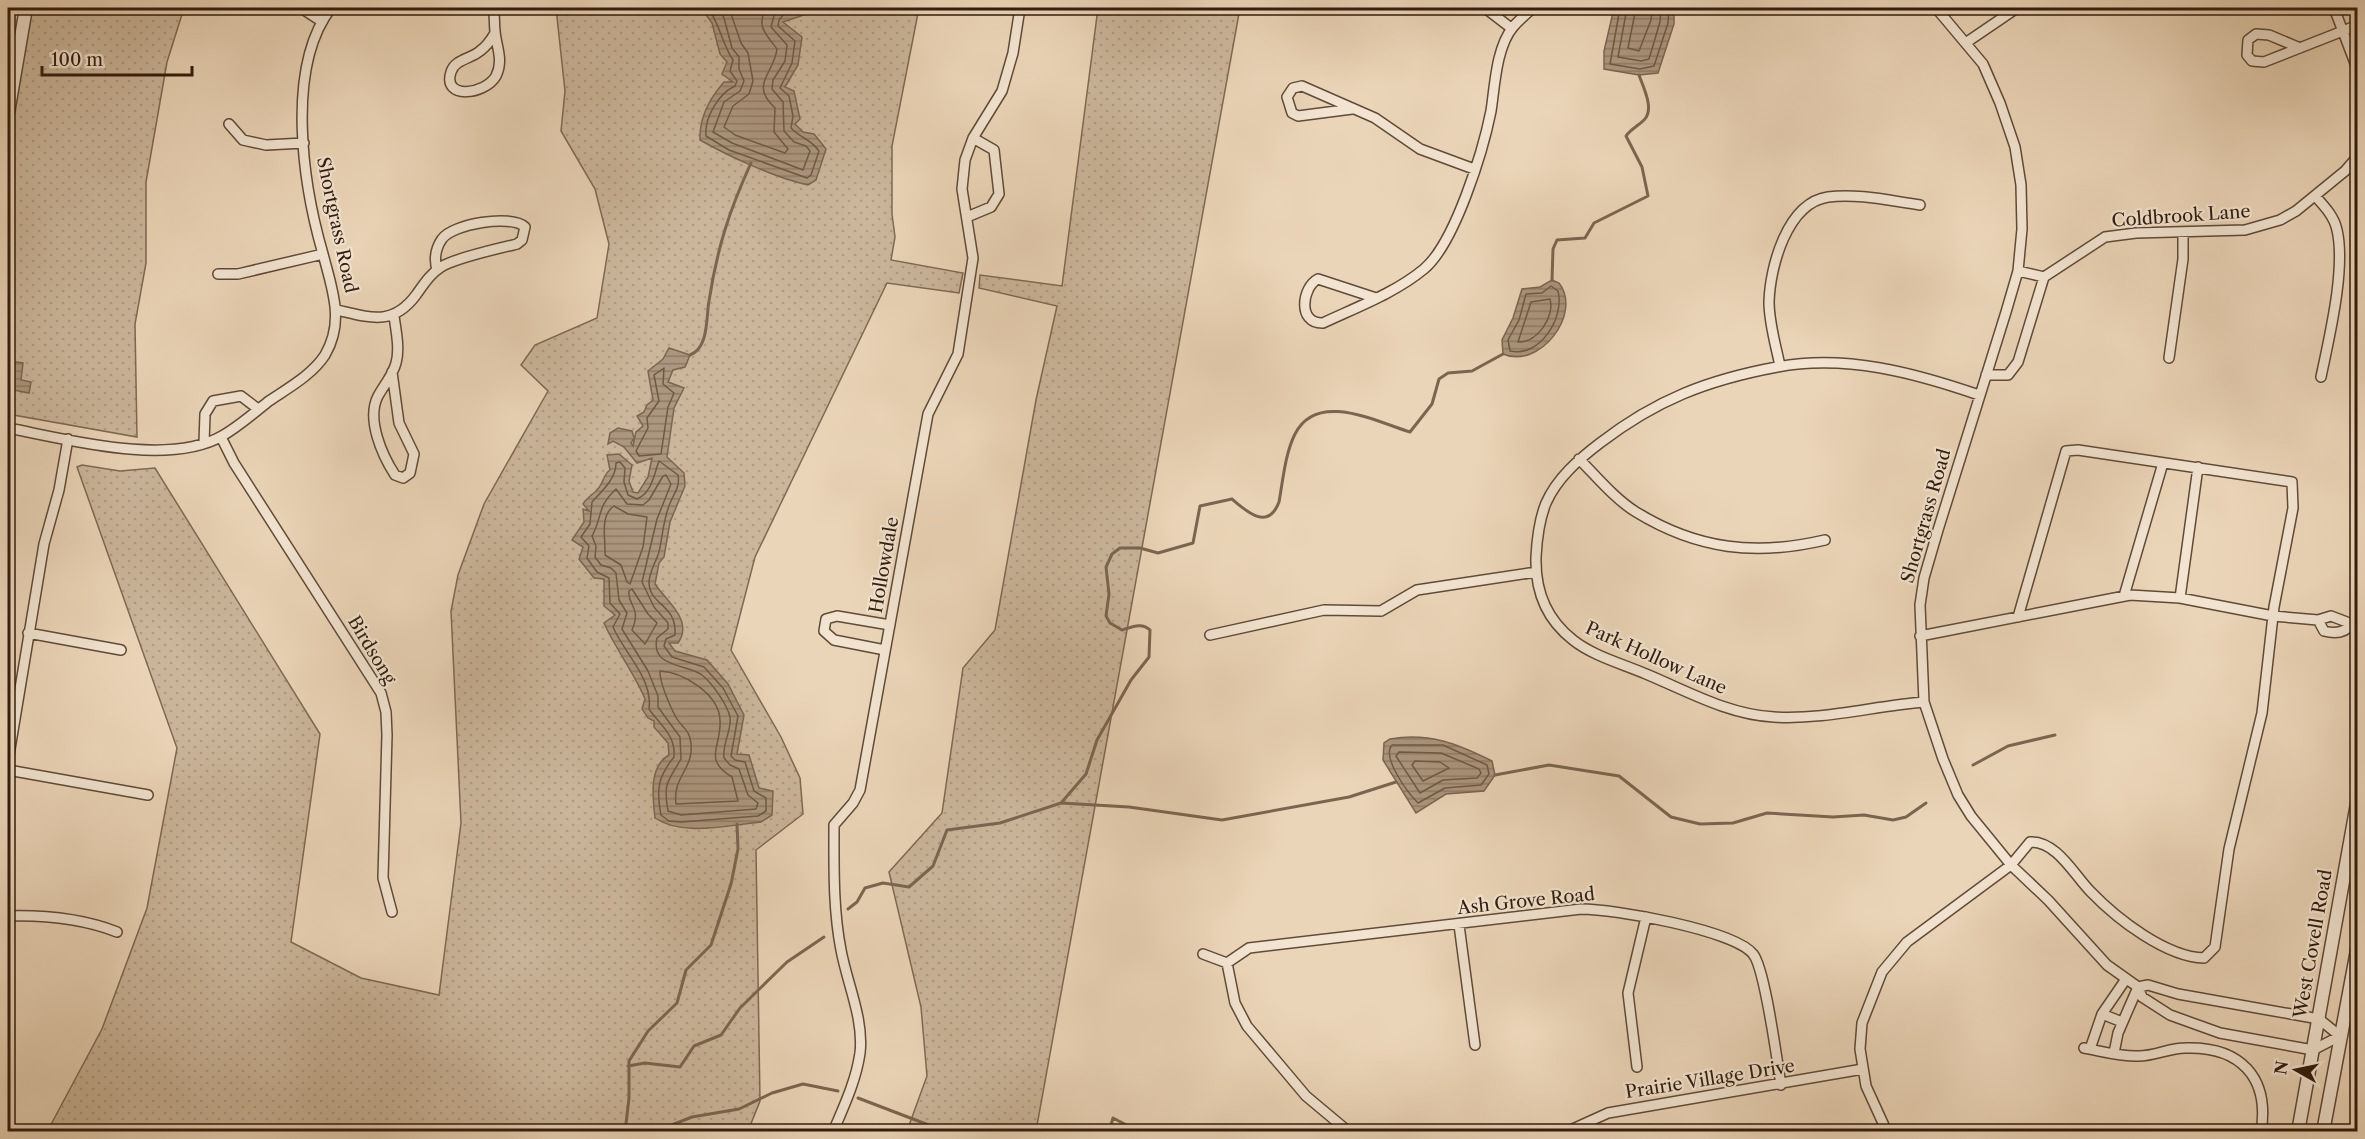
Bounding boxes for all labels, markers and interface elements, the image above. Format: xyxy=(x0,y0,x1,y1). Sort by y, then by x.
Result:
scale bar xyxy=(42,39,192,77)
text: 100 m xyxy=(51,49,103,71)
street label: Shortgrass Road xyxy=(312,155,362,295)
street label: Coldbrook Lane xyxy=(2111,200,2251,232)
street label: Shortgrass Road xyxy=(1896,446,1956,586)
street label: Hollowdale xyxy=(865,515,903,615)
street label: Birdsong xyxy=(343,612,401,689)
street label: Park Hollow Lane xyxy=(1582,617,1730,699)
street label: West Covell Road xyxy=(2289,868,2337,1021)
street label: Ash Grove Road xyxy=(1455,883,1596,919)
north arrow xyxy=(2266,1040,2326,1100)
street label: Prairie Village Drive xyxy=(1624,1055,1796,1103)
text: N xyxy=(2270,1059,2292,1076)

